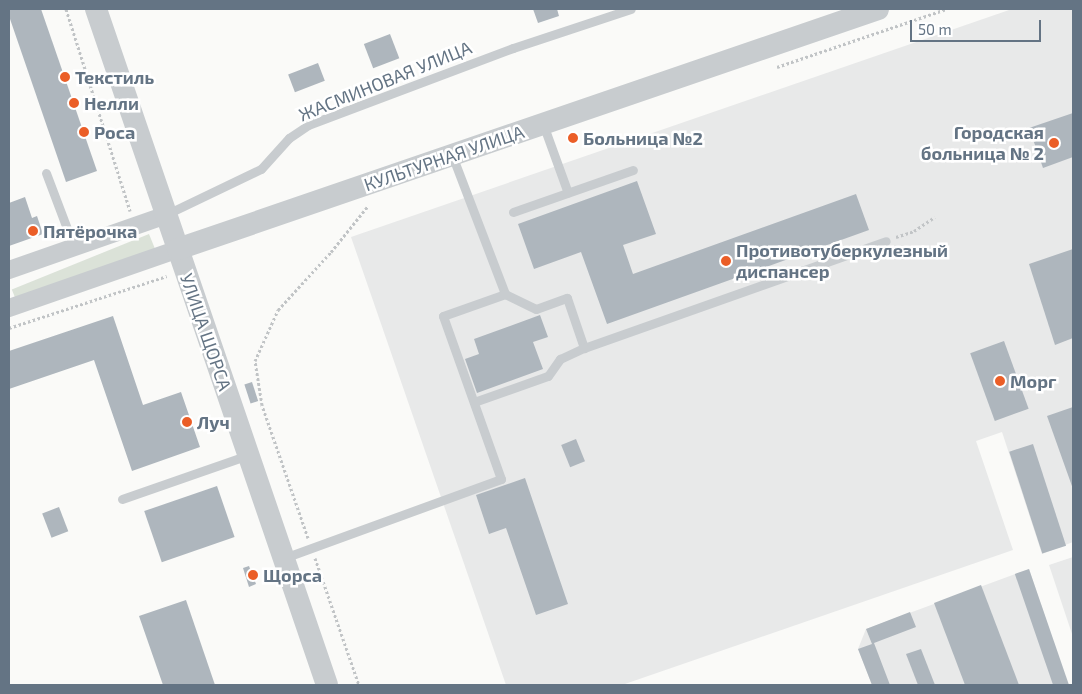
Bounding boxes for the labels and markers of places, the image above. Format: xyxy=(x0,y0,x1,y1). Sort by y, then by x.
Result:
place label: Текстиль xyxy=(75,66,154,88)
marker: Текстиль xyxy=(59,71,71,83)
place label: Нелли xyxy=(84,92,139,114)
marker: Нелли xyxy=(68,97,80,109)
place label: Роса xyxy=(94,121,135,143)
place label: Городская больница № 2 xyxy=(921,122,1044,164)
marker: Роса xyxy=(78,126,90,138)
place label: Больница №2 xyxy=(583,127,703,149)
marker: Больница №2 xyxy=(567,132,579,144)
marker: Городская больница № 2 xyxy=(1048,137,1060,149)
place label: Пятёрочка xyxy=(43,220,137,242)
marker: Пятёрочка xyxy=(27,225,39,237)
place label: Противотуберкулезный диспансер xyxy=(736,240,948,282)
marker: Противотуберкулезный диспансер xyxy=(720,255,732,267)
place label: Морг xyxy=(1010,370,1056,392)
marker: Морг xyxy=(994,375,1006,387)
place label: Луч xyxy=(197,411,230,433)
marker: Луч xyxy=(181,416,193,428)
place label: Щорса xyxy=(263,564,322,586)
marker: Щорса xyxy=(247,569,259,581)

